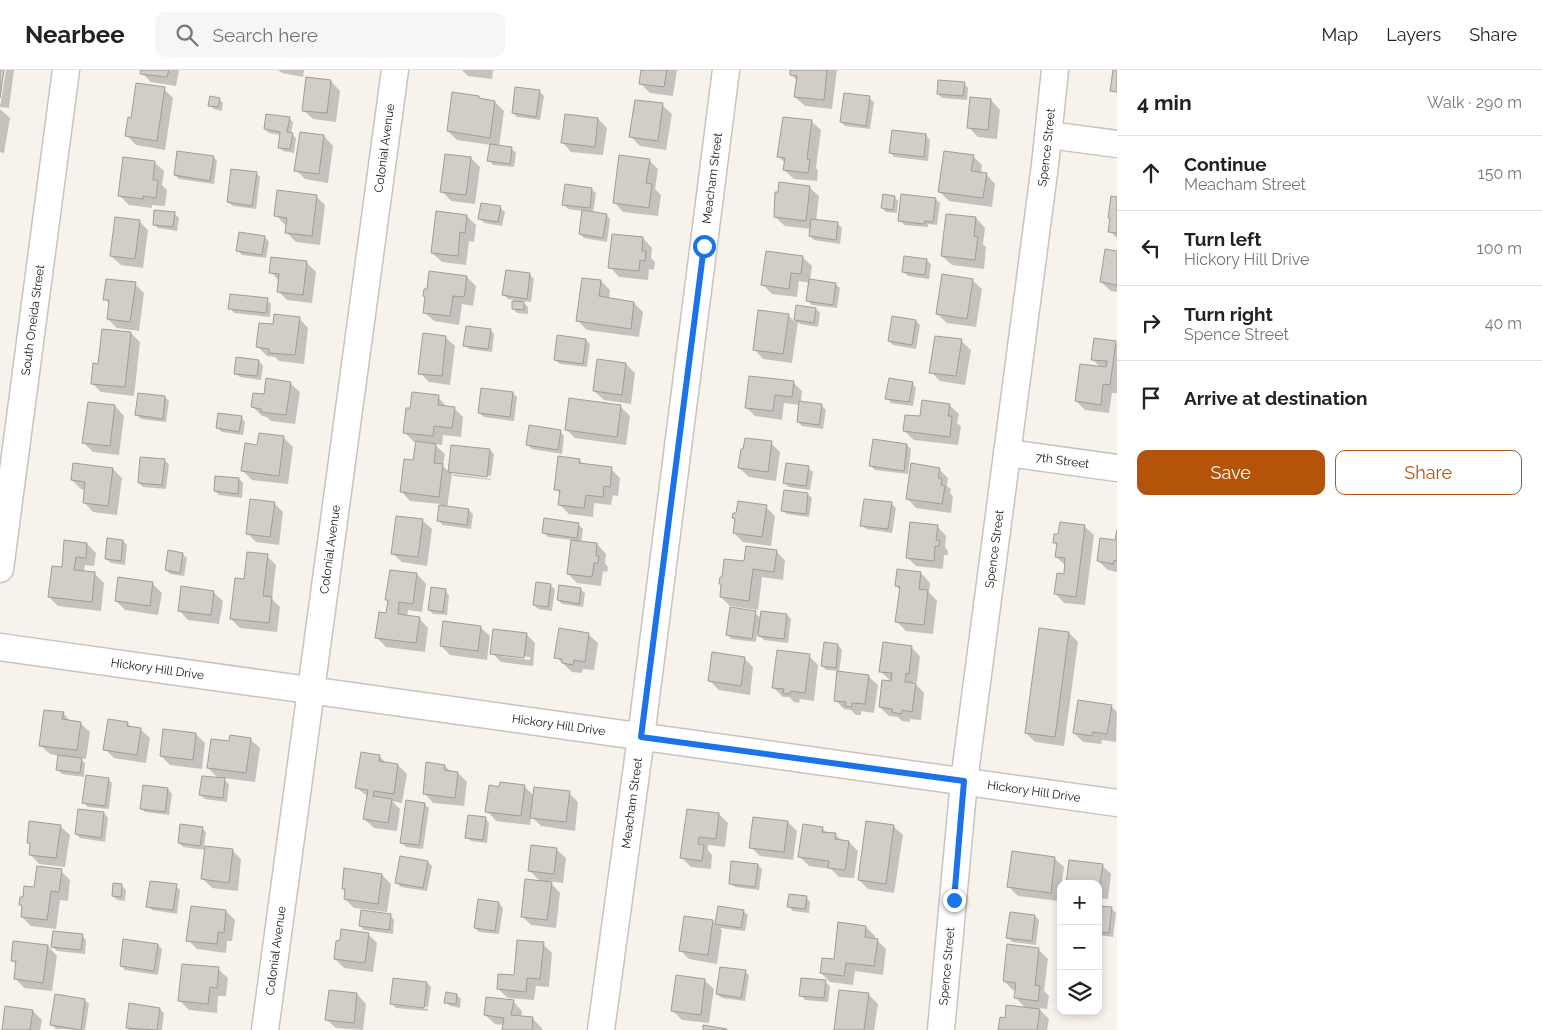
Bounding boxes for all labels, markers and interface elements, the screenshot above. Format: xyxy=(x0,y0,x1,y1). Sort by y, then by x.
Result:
search box xyxy=(155,12,505,57)
text: Nearbee xyxy=(25,20,125,49)
icon: search xyxy=(173,21,201,49)
text: Search here xyxy=(213,24,318,46)
text: Map xyxy=(1322,24,1358,45)
text: Layers xyxy=(1386,24,1441,45)
text: Share xyxy=(1469,24,1517,45)
text: 4 min xyxy=(1137,90,1192,115)
text: Walk · 290 m xyxy=(1427,93,1522,112)
street label: Colonial Avenue xyxy=(371,103,397,193)
street label: Spence Street xyxy=(1035,108,1058,187)
street label: Meacham Street xyxy=(699,132,725,225)
text: Continue xyxy=(1184,153,1267,175)
icon: ahead xyxy=(1137,159,1165,187)
text: 150 m xyxy=(1478,164,1522,183)
text: Meacham Street xyxy=(1184,175,1306,194)
text: Turn left xyxy=(1184,228,1261,250)
icon: left xyxy=(1137,234,1165,262)
route start xyxy=(693,235,716,258)
text: 100 m xyxy=(1477,239,1522,258)
text: Hickory Hill Drive xyxy=(1184,250,1309,269)
street label: South Oneida Street xyxy=(19,264,47,376)
text: Turn right xyxy=(1184,303,1273,325)
icon: right xyxy=(1137,309,1165,337)
text: 40 m xyxy=(1485,314,1522,333)
text: Spence Street xyxy=(1184,325,1289,344)
icon: arrive xyxy=(1137,384,1165,412)
text: Arrive at destination xyxy=(1184,387,1368,409)
street label: 7th Street xyxy=(1035,450,1090,471)
button: Save xyxy=(1137,450,1325,495)
button: Share xyxy=(1335,450,1522,495)
street label: Colonial Avenue xyxy=(317,504,343,595)
street label: Spence Street xyxy=(982,509,1007,589)
street label: Hickory Hill Drive xyxy=(110,656,205,682)
street label: Hickory Hill Drive xyxy=(511,712,606,738)
street label: Meacham Street xyxy=(619,757,645,849)
street label: Hickory Hill Drive xyxy=(986,778,1082,805)
map controls xyxy=(1057,880,1102,1015)
button: + xyxy=(1057,880,1102,925)
route end xyxy=(943,889,966,912)
street label: Colonial Avenue xyxy=(263,905,289,996)
button: − xyxy=(1057,925,1102,970)
street label: Spence Street xyxy=(936,926,957,1006)
button: layers xyxy=(1057,970,1102,1015)

